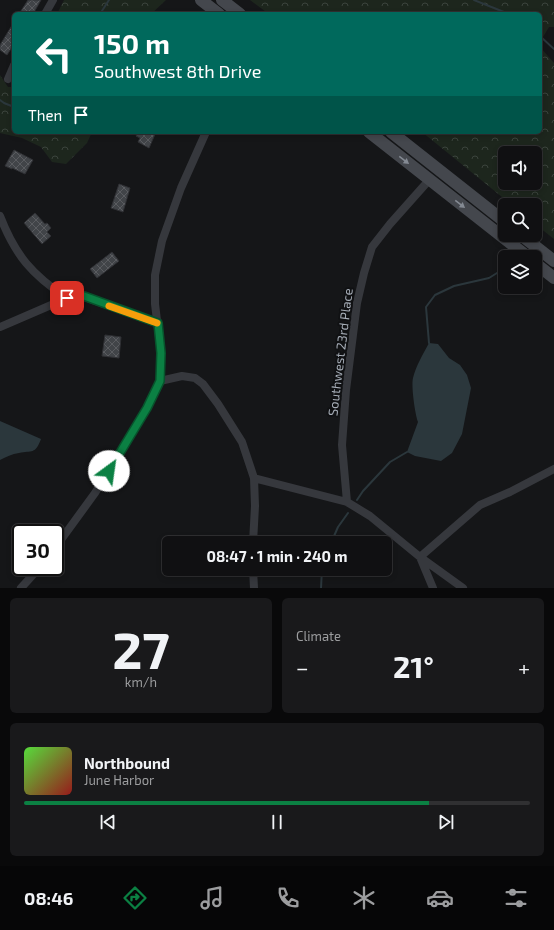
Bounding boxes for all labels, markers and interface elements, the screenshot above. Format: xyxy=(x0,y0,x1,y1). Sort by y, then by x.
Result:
text: 150 m xyxy=(94,26,170,60)
icon: left xyxy=(28,28,80,80)
text: Southwest 8th Drive xyxy=(94,60,261,82)
icon: arrive xyxy=(70,104,92,126)
text: Then xyxy=(28,106,62,124)
map controls xyxy=(498,146,542,294)
button: sound xyxy=(498,146,542,190)
one-way arrow xyxy=(399,155,410,164)
button: search xyxy=(498,198,542,242)
one-way arrow xyxy=(455,199,466,208)
button: layers xyxy=(498,250,542,294)
pin xyxy=(50,281,84,315)
icon: arrive xyxy=(56,287,78,309)
street label: Southwest 23rd Place xyxy=(324,287,356,417)
position arrow xyxy=(88,450,130,492)
speed limit sign: 30 xyxy=(12,524,64,576)
text: 08:47 · 1 min · 240 m xyxy=(207,547,347,565)
text: 27 xyxy=(112,617,170,679)
text: Climate xyxy=(296,628,341,644)
text: 21° xyxy=(393,648,434,684)
text: − xyxy=(296,654,309,680)
text: + xyxy=(518,654,530,680)
text: km/h xyxy=(125,674,157,690)
text: Northbound xyxy=(84,754,170,772)
text: June Harbor xyxy=(84,772,154,788)
icon: previous xyxy=(97,811,119,833)
icon: pause xyxy=(266,811,288,833)
icon: next xyxy=(435,811,457,833)
icon: directions xyxy=(121,884,149,912)
icon: music xyxy=(198,884,226,912)
icon: phone xyxy=(274,884,302,912)
icon: climate xyxy=(350,884,378,912)
icon: car xyxy=(426,884,454,912)
icon: filters xyxy=(502,884,530,912)
text: 08:46 xyxy=(24,887,73,909)

